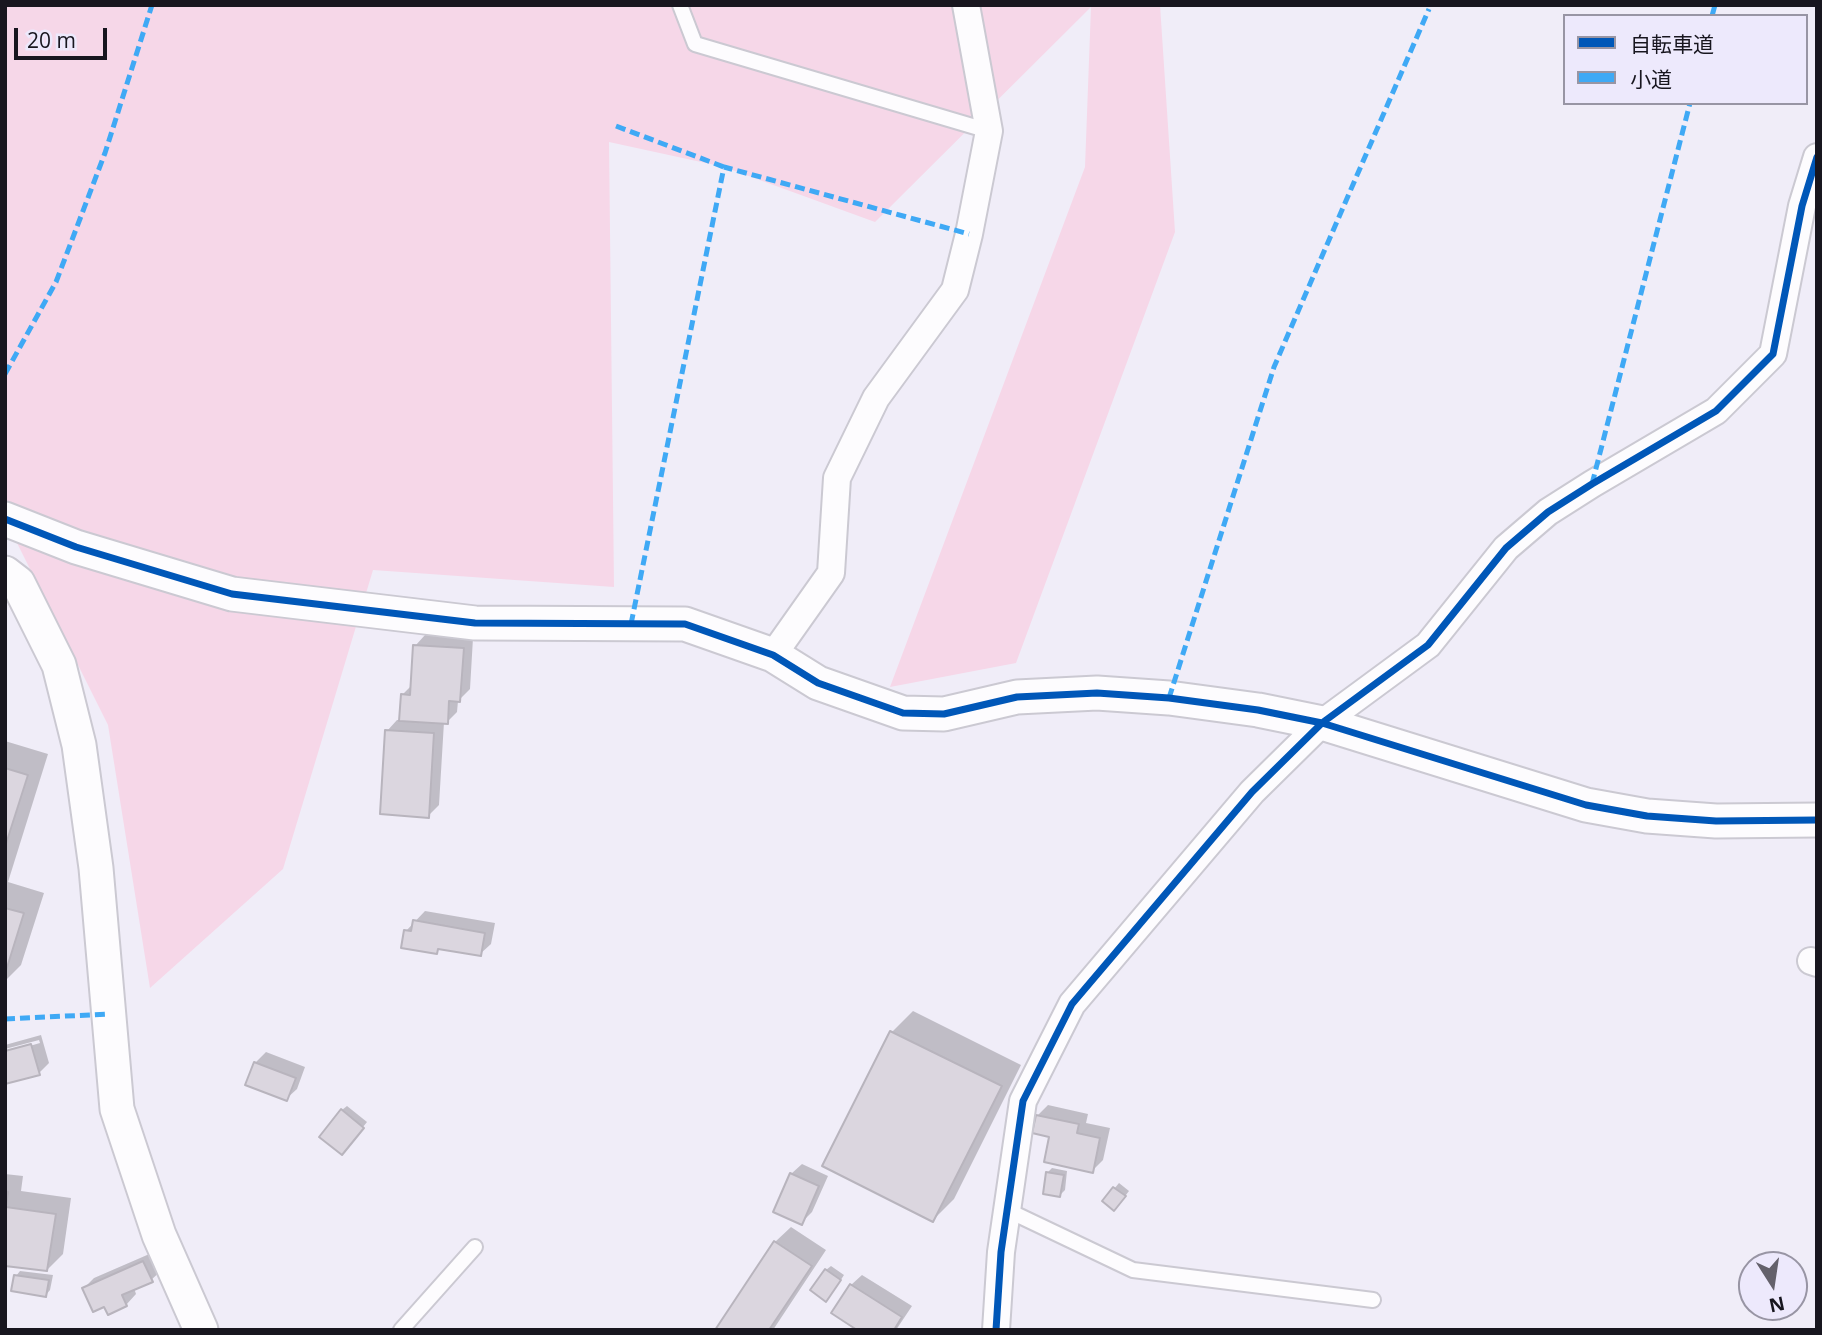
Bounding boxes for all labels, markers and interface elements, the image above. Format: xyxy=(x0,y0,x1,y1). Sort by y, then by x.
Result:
scale bar xyxy=(18,14,110,58)
legend xyxy=(1563,14,1808,105)
text: 20 m xyxy=(27,26,76,54)
text: 自転車道 xyxy=(1630,30,1714,58)
text: 小道 xyxy=(1630,65,1672,93)
north arrow xyxy=(1738,1251,1808,1321)
text: N xyxy=(1767,1290,1787,1319)

